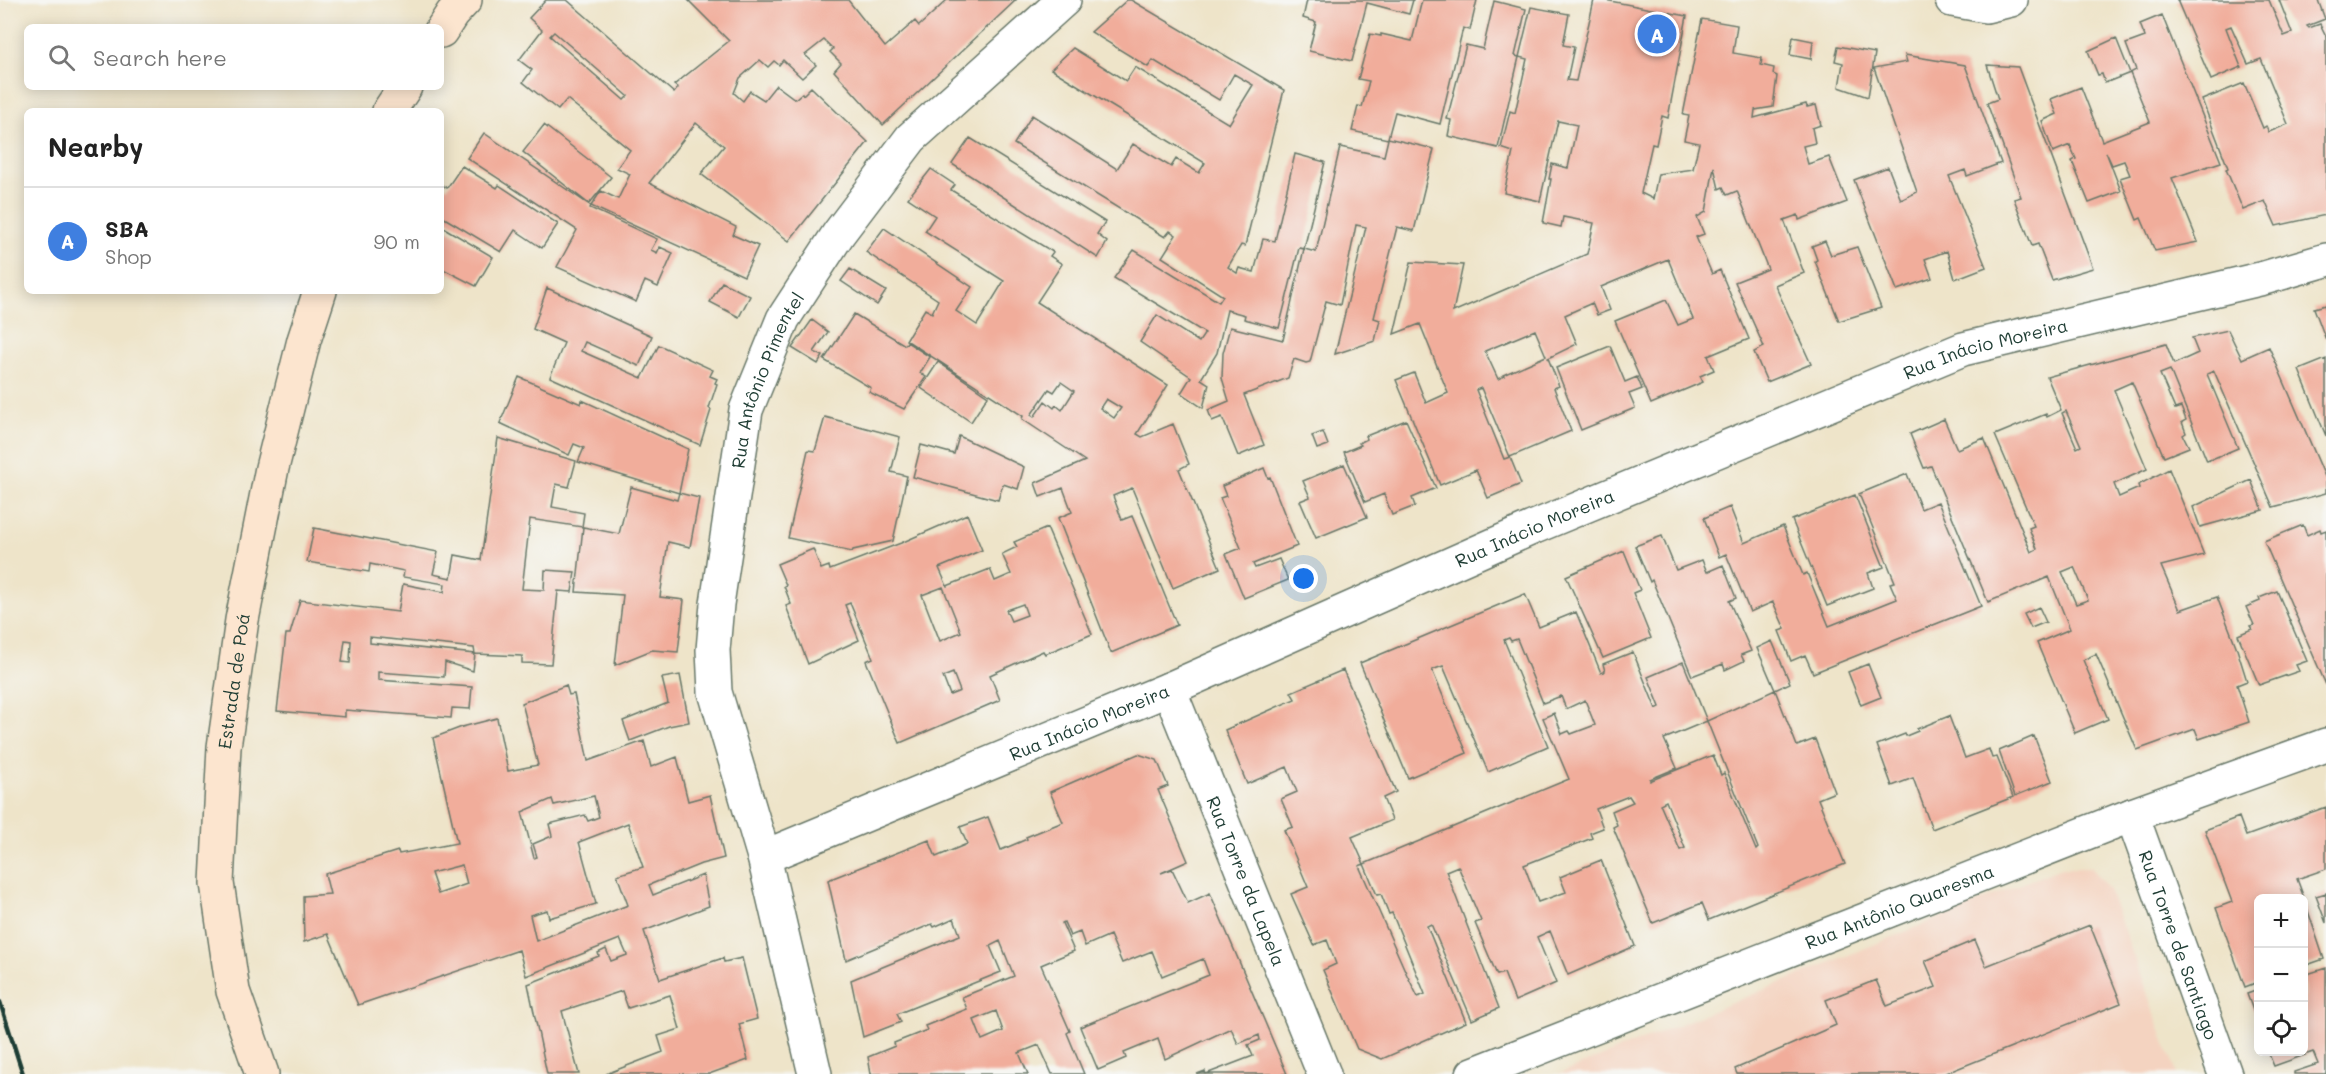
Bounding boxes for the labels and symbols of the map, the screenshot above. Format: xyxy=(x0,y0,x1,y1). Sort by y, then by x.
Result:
pin: A xyxy=(1638,12,1676,57)
street label: Rua Antônio Pimentel xyxy=(725,287,809,470)
street label: Rua Inácio Moreira xyxy=(1899,313,2070,385)
street label: Rua Inácio Moreira xyxy=(1451,483,1618,573)
your location xyxy=(1289,564,1318,593)
street label: Estrada de Poá xyxy=(212,611,255,750)
street label: Rua Inácio Moreira xyxy=(1006,678,1173,766)
street label: Rua Torre da Lapela xyxy=(1201,792,1291,970)
street label: Rua Torre de Santiago xyxy=(2134,847,2224,1043)
street label: Rua Antônio Quaresma xyxy=(1801,859,1997,954)

